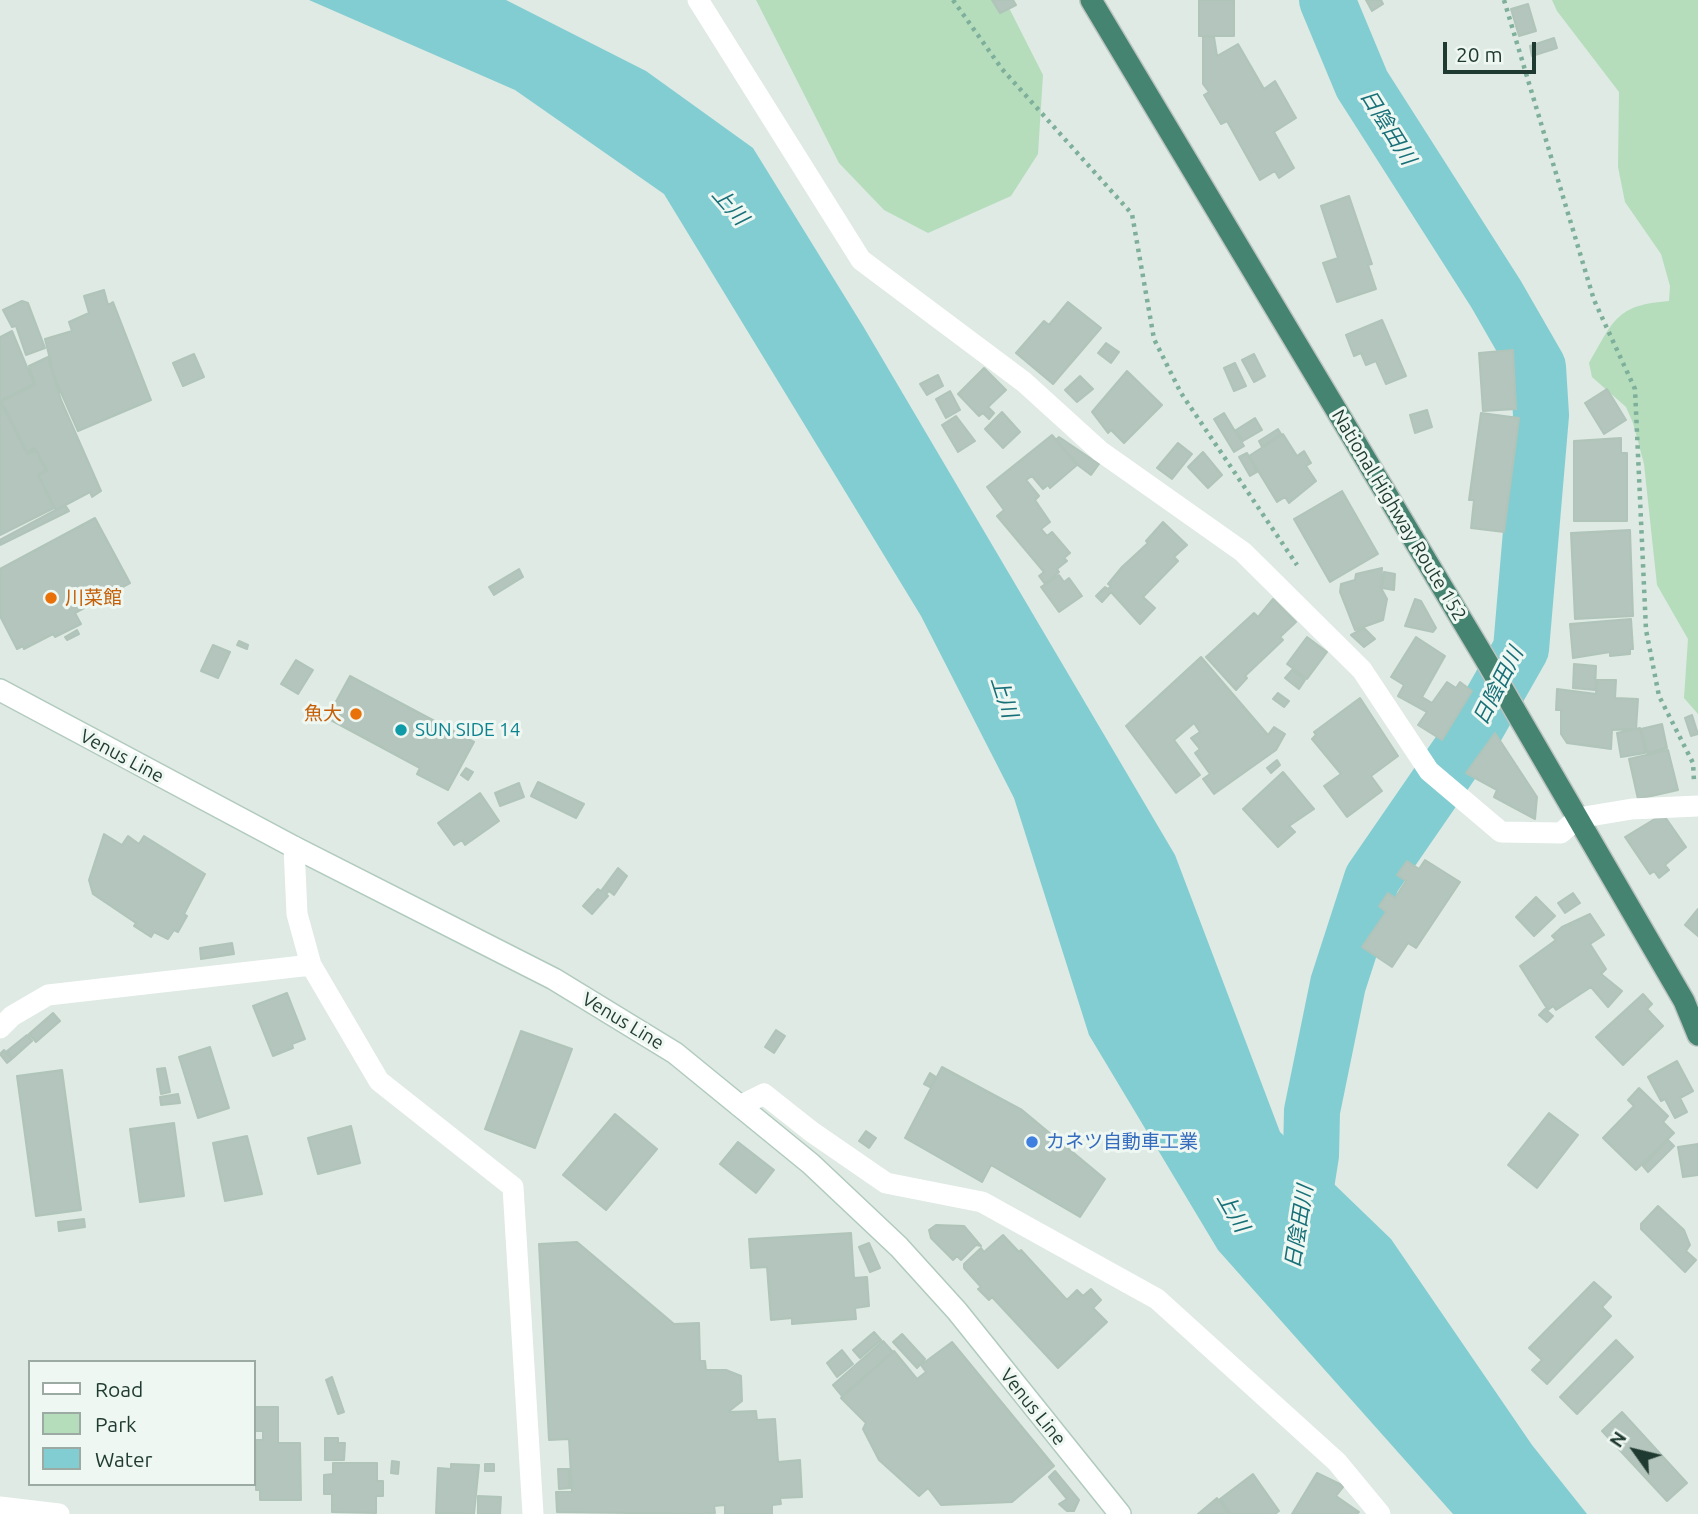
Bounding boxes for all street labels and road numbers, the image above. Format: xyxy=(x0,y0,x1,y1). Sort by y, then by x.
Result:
street label: National Highway Route 152 xyxy=(1327,405,1471,625)
street label: Venus Line xyxy=(76,724,168,788)
street label: Venus Line xyxy=(578,988,668,1054)
street label: Venus Line xyxy=(995,1364,1071,1450)

